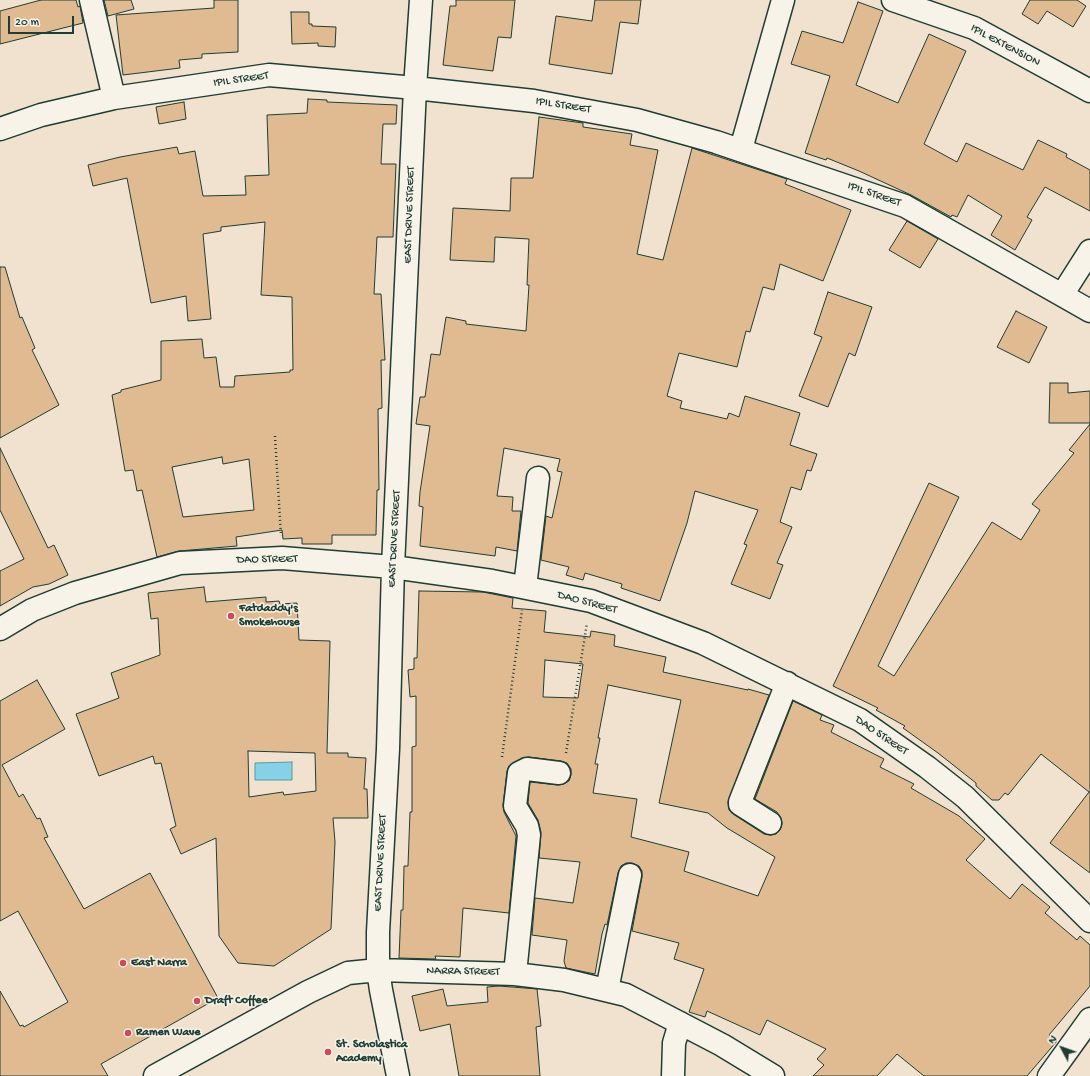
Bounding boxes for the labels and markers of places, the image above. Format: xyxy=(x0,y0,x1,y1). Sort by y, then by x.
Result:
place label: Fatdaddy's Smokehouse xyxy=(239,602,300,630)
marker: Fatdaddy's Smokehouse xyxy=(226,611,236,621)
place label: East Narra xyxy=(131,956,187,970)
marker: East Narra xyxy=(118,958,128,968)
place label: Draft Coffee xyxy=(205,994,268,1008)
marker: Draft Coffee xyxy=(192,996,202,1006)
place label: Ramen Wave xyxy=(136,1026,201,1040)
marker: Ramen Wave xyxy=(123,1028,133,1038)
place label: St. Scholastica Academy xyxy=(336,1038,407,1066)
marker: St. Scholastica Academy xyxy=(323,1047,333,1057)

